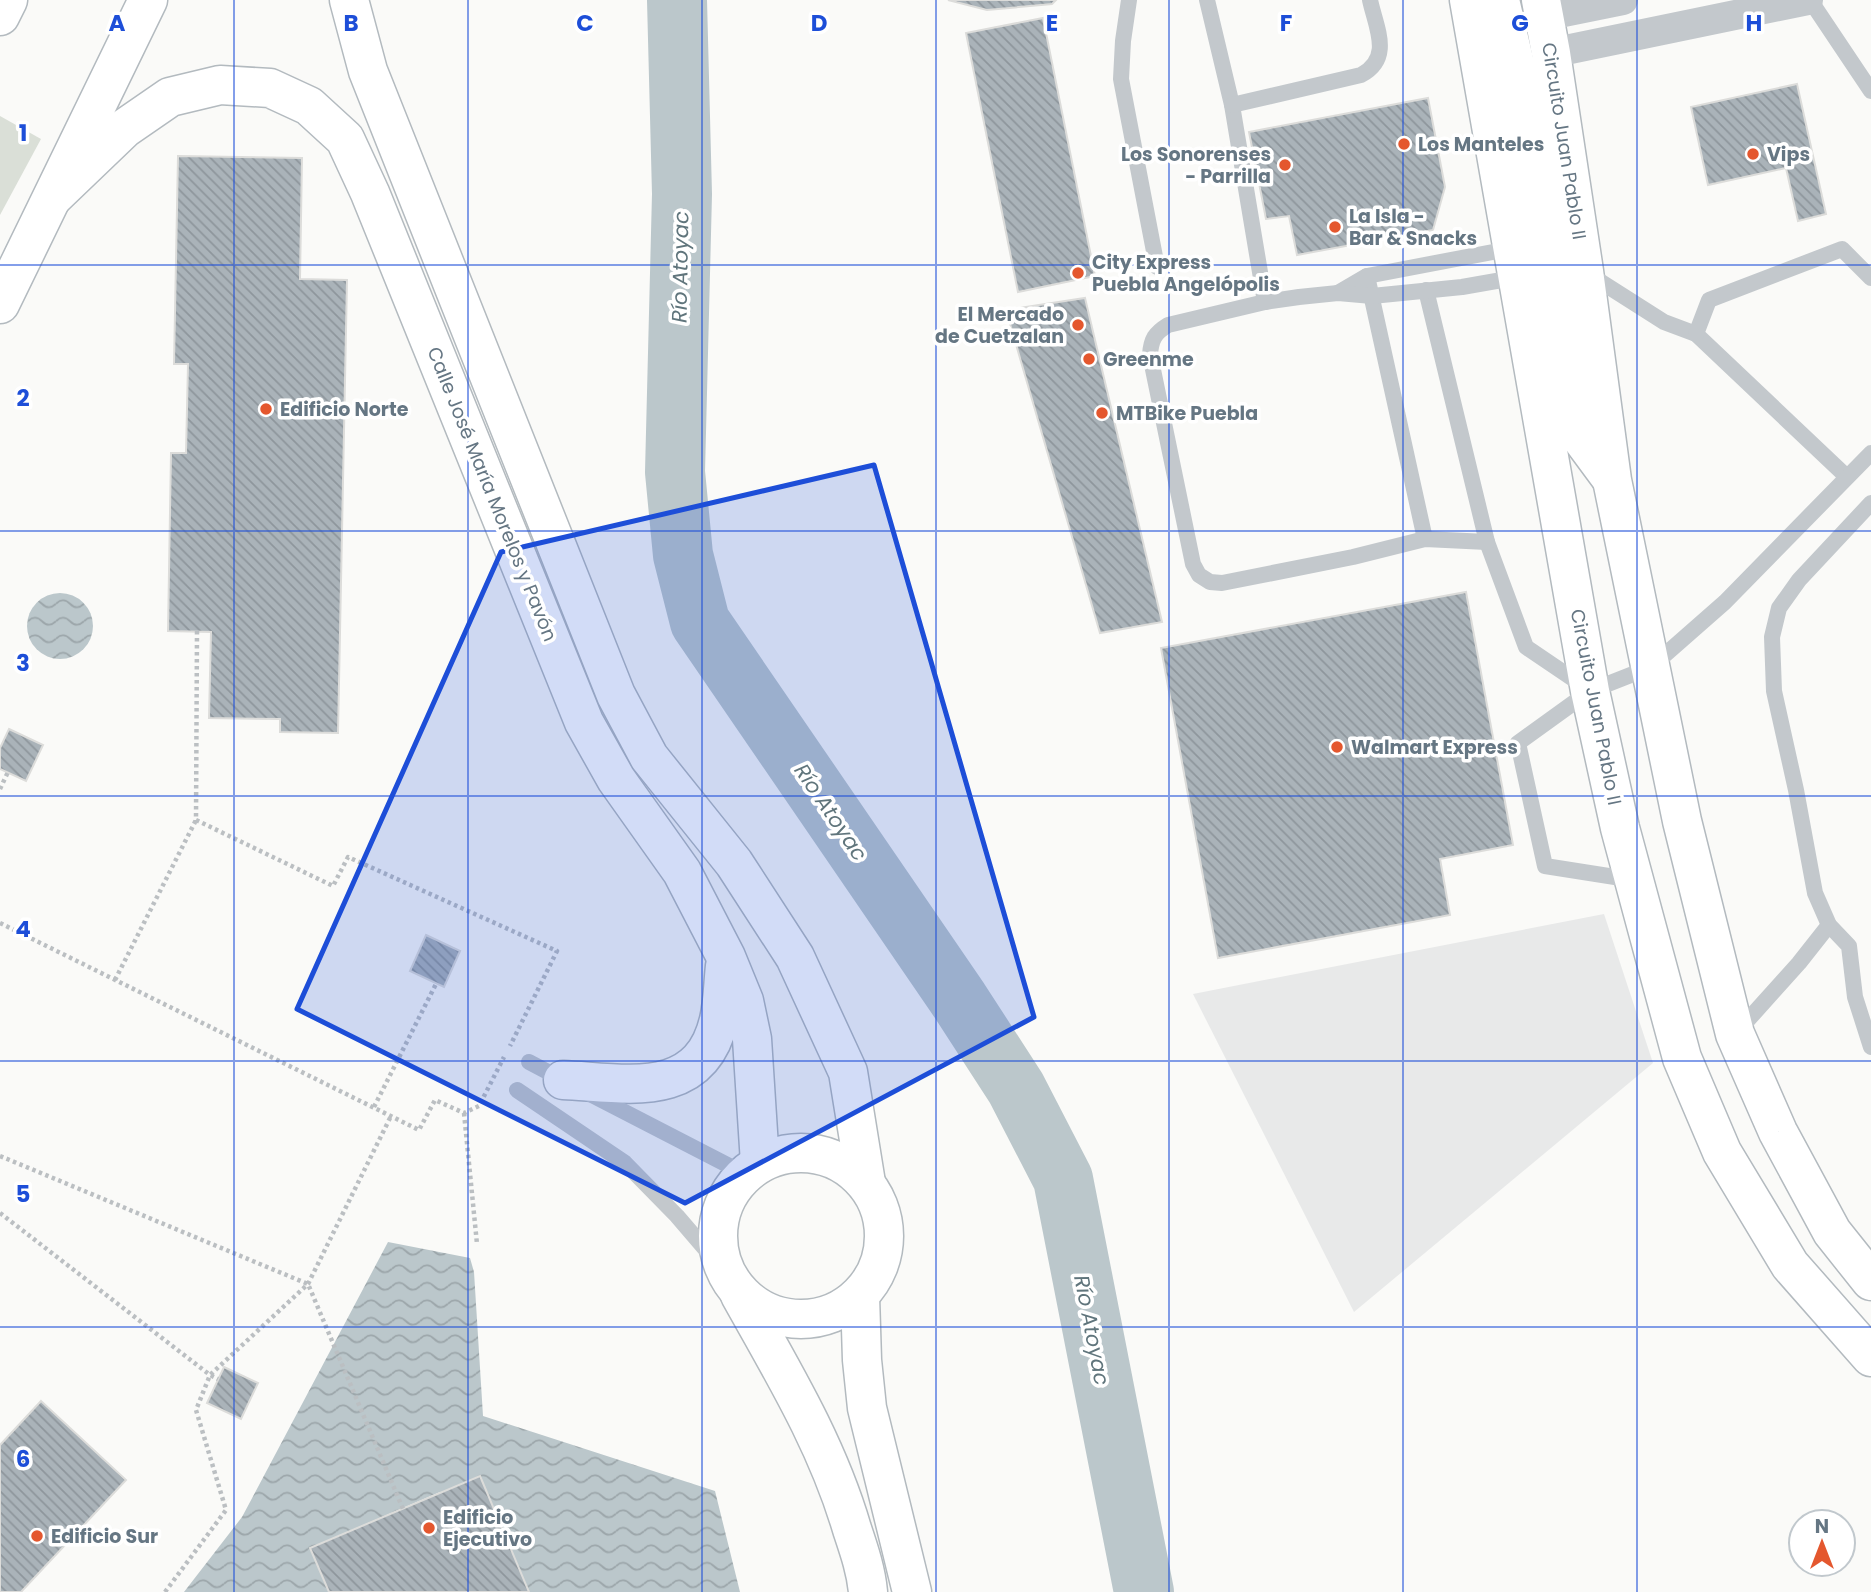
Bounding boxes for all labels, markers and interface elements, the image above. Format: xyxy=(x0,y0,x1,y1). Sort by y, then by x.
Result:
text: A xyxy=(109,7,126,39)
text: B xyxy=(343,7,359,39)
text: C xyxy=(576,7,594,39)
text: D xyxy=(811,7,827,39)
text: E xyxy=(1046,7,1058,39)
text: F xyxy=(1280,7,1292,39)
text: G xyxy=(1511,7,1529,39)
text: H xyxy=(1746,7,1762,39)
street label: Circuito Juan Pablo II xyxy=(1535,41,1593,241)
text: 1 xyxy=(19,117,27,149)
place label: Los Manteles xyxy=(1418,131,1544,158)
marker: Los Manteles xyxy=(1396,136,1412,152)
place label: Los Sonorenses - Parrilla xyxy=(1121,141,1271,190)
place label: Vips xyxy=(1767,141,1810,168)
marker: Vips xyxy=(1745,146,1761,162)
marker: Los Sonorenses - Parrilla xyxy=(1277,157,1293,173)
place label: La Isla - Bar & Snacks xyxy=(1349,203,1477,252)
water label: Río Atoyac xyxy=(665,211,695,323)
marker: La Isla - Bar & Snacks xyxy=(1327,219,1343,235)
place label: City Express Puebla Angelópolis xyxy=(1092,249,1280,298)
marker: City Express Puebla Angelópolis xyxy=(1070,265,1086,281)
place label: El Mercado de Cuetzalan xyxy=(935,301,1064,350)
marker: El Mercado de Cuetzalan xyxy=(1070,317,1086,333)
street label: Calle José María Morelos y Pavón xyxy=(420,343,564,645)
place label: Greenme xyxy=(1103,346,1194,373)
marker: Greenme xyxy=(1081,351,1097,367)
text: 2 xyxy=(16,382,30,414)
place label: Edificio Norte xyxy=(280,396,409,423)
place label: MTBike Puebla xyxy=(1116,400,1258,427)
marker: Edificio Norte xyxy=(258,401,274,417)
marker: MTBike Puebla xyxy=(1094,405,1110,421)
street label: Circuito Juan Pablo II xyxy=(1564,607,1628,807)
text: 3 xyxy=(16,647,30,679)
place label: Walmart Express xyxy=(1351,734,1518,761)
marker: Walmart Express xyxy=(1329,739,1345,755)
water label: Río Atoyac xyxy=(788,758,874,867)
text: 4 xyxy=(15,913,31,945)
text: 5 xyxy=(16,1178,30,1210)
water label: Río Atoyac xyxy=(1067,1272,1117,1388)
text: 6 xyxy=(16,1443,30,1475)
place label: Edificio Ejecutivo xyxy=(443,1504,532,1553)
north arrow xyxy=(1787,1508,1857,1578)
text: N xyxy=(1815,1513,1829,1540)
marker: Edificio Ejecutivo xyxy=(421,1520,437,1536)
place label: Edificio Sur xyxy=(51,1523,158,1550)
marker: Edificio Sur xyxy=(29,1528,45,1544)

